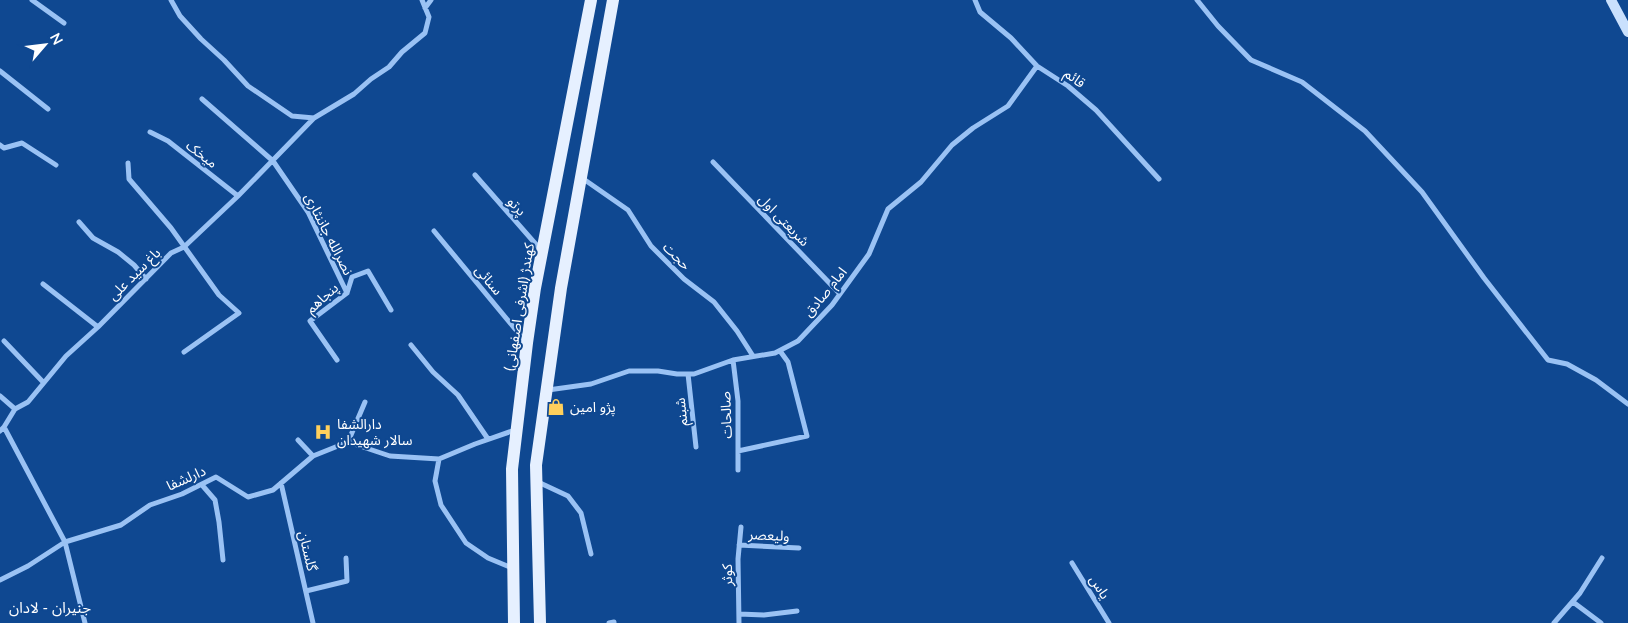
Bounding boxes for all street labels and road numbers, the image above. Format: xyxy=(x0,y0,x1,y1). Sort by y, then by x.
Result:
street label: قائم xyxy=(1060,64,1089,93)
street label: میخک xyxy=(183,136,221,171)
street label: نصرالله جاننثاری xyxy=(301,190,357,278)
street label: شریعتی اول xyxy=(755,190,813,250)
street label: پرتو xyxy=(503,193,530,220)
street label: حجت xyxy=(660,238,695,273)
street label: کهندژ (اشرفی اصفهانی) xyxy=(500,242,538,372)
street label: باغ سید علی xyxy=(104,244,166,306)
street label: سنائی xyxy=(471,261,507,299)
street label: امام صادق xyxy=(799,263,852,322)
street label: پنجاهم xyxy=(302,279,343,319)
street label: صالحات xyxy=(716,391,735,439)
street label: شبنم xyxy=(671,397,693,427)
street label: دارلشفا xyxy=(163,461,209,495)
street label: ولیعصر xyxy=(747,525,790,545)
street label: گلستان xyxy=(295,529,321,573)
street label: کوثر xyxy=(718,564,736,587)
street label: یاس xyxy=(1086,572,1114,602)

